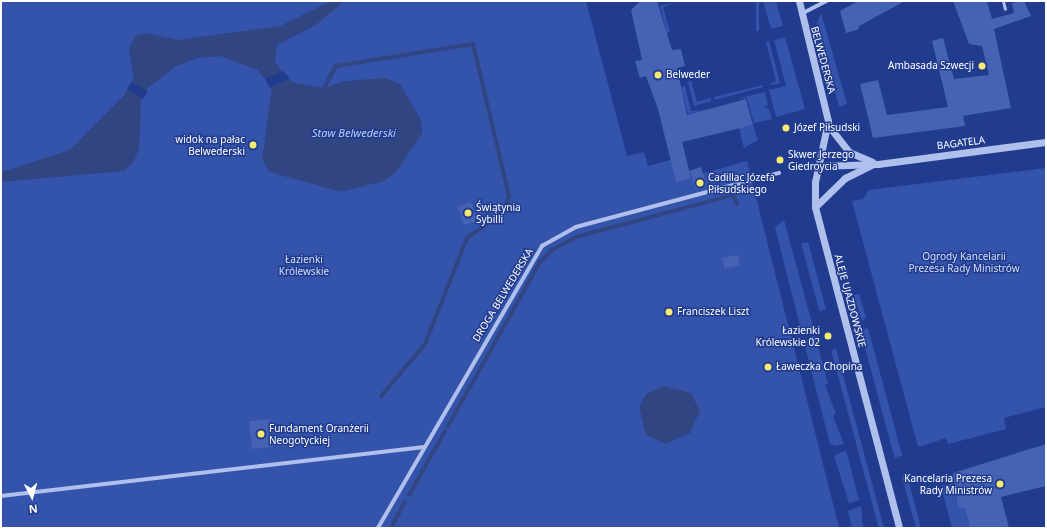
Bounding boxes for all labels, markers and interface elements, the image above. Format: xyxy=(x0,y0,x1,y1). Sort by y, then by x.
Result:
street label: BELWEDERSKA xyxy=(808,25,838,95)
place label: Ambasada Szwecji xyxy=(888,60,974,72)
marker: Ambasada Szwecji xyxy=(977,61,987,71)
place label: Belweder xyxy=(666,69,710,81)
marker: Belweder xyxy=(653,70,663,80)
place label: Józef Piłsudski xyxy=(794,122,860,134)
marker: Józef Piłsudski xyxy=(781,123,791,133)
water label: Staw Belwederski xyxy=(312,126,396,140)
place label: widok na pałac Belwederski xyxy=(175,133,245,156)
street label: BAGATELA xyxy=(936,134,986,152)
marker: widok na pałac Belwederski xyxy=(248,140,258,150)
place label: Skwer Jerzego Giedroycia xyxy=(788,148,854,172)
marker: Skwer Jerzego Giedroycia xyxy=(775,155,785,165)
place label: Cadillac Józefa Piłsudskiego xyxy=(708,171,775,194)
marker: Cadillac Józefa Piłsudskiego xyxy=(695,178,705,188)
place label: Świątynia Sybilli xyxy=(476,201,521,224)
marker: Świątynia Sybilli xyxy=(463,208,473,218)
street label: DROGA BELWEDERSKA xyxy=(470,246,536,344)
park label: Ogrody Kancelarii Prezesa Rady Ministrów xyxy=(909,250,1019,274)
park label: Łazienki Królewskie xyxy=(279,253,329,276)
street label: ALEJE UJAZDOWSKIE xyxy=(832,253,868,349)
place label: Franciszek Liszt xyxy=(677,306,749,318)
marker: Franciszek Liszt xyxy=(664,307,674,317)
place label: Łazienki Królewskie 02 xyxy=(756,324,820,348)
marker: Łazienki Królewskie 02 xyxy=(823,331,833,341)
place label: Ławeczka Chopina xyxy=(776,361,862,373)
marker: Ławeczka Chopina xyxy=(763,362,773,372)
place label: Fundament Oranżerii Neogotyckiej xyxy=(269,422,369,446)
marker: Fundament Oranżerii Neogotyckiej xyxy=(256,429,266,439)
place label: Kancelaria Prezesa Rady Ministrów xyxy=(904,472,992,496)
north arrow xyxy=(12,477,52,517)
marker: Kancelaria Prezesa Rady Ministrów xyxy=(995,479,1005,489)
text: N xyxy=(28,502,39,517)

